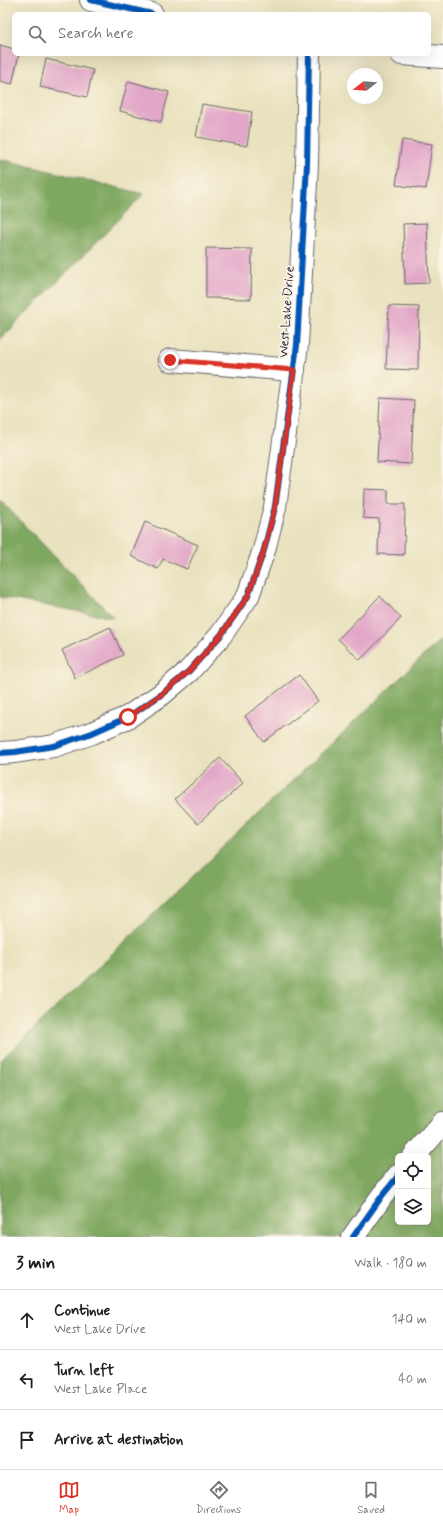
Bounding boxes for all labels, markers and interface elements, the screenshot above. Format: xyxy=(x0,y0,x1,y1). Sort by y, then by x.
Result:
search box xyxy=(12,12,431,56)
icon: search xyxy=(26,23,48,45)
text: Search here xyxy=(58,24,134,44)
north arrow xyxy=(347,68,383,104)
street label: West Lake Drive xyxy=(275,266,299,358)
route end xyxy=(161,351,179,369)
route start xyxy=(119,708,137,726)
map controls xyxy=(395,1153,431,1225)
button: locate xyxy=(395,1153,431,1189)
button: layers xyxy=(395,1189,431,1225)
text: 3 min xyxy=(16,1252,55,1274)
text: Walk · 180 m xyxy=(354,1255,427,1272)
text: Continue xyxy=(54,1301,110,1321)
icon: ahead xyxy=(16,1309,38,1331)
text: 140 m xyxy=(392,1311,427,1328)
text: West Lake Drive xyxy=(54,1321,146,1338)
text: Turn left xyxy=(54,1361,114,1381)
icon: left xyxy=(16,1369,38,1391)
text: 40 m xyxy=(398,1371,427,1388)
text: West Lake Place xyxy=(54,1381,147,1398)
icon: arrive xyxy=(16,1429,38,1451)
text: Arrive at destination xyxy=(54,1430,183,1450)
tab: Map xyxy=(58,1479,80,1517)
tab: Directions xyxy=(196,1479,241,1517)
tab: Saved xyxy=(357,1479,385,1517)

